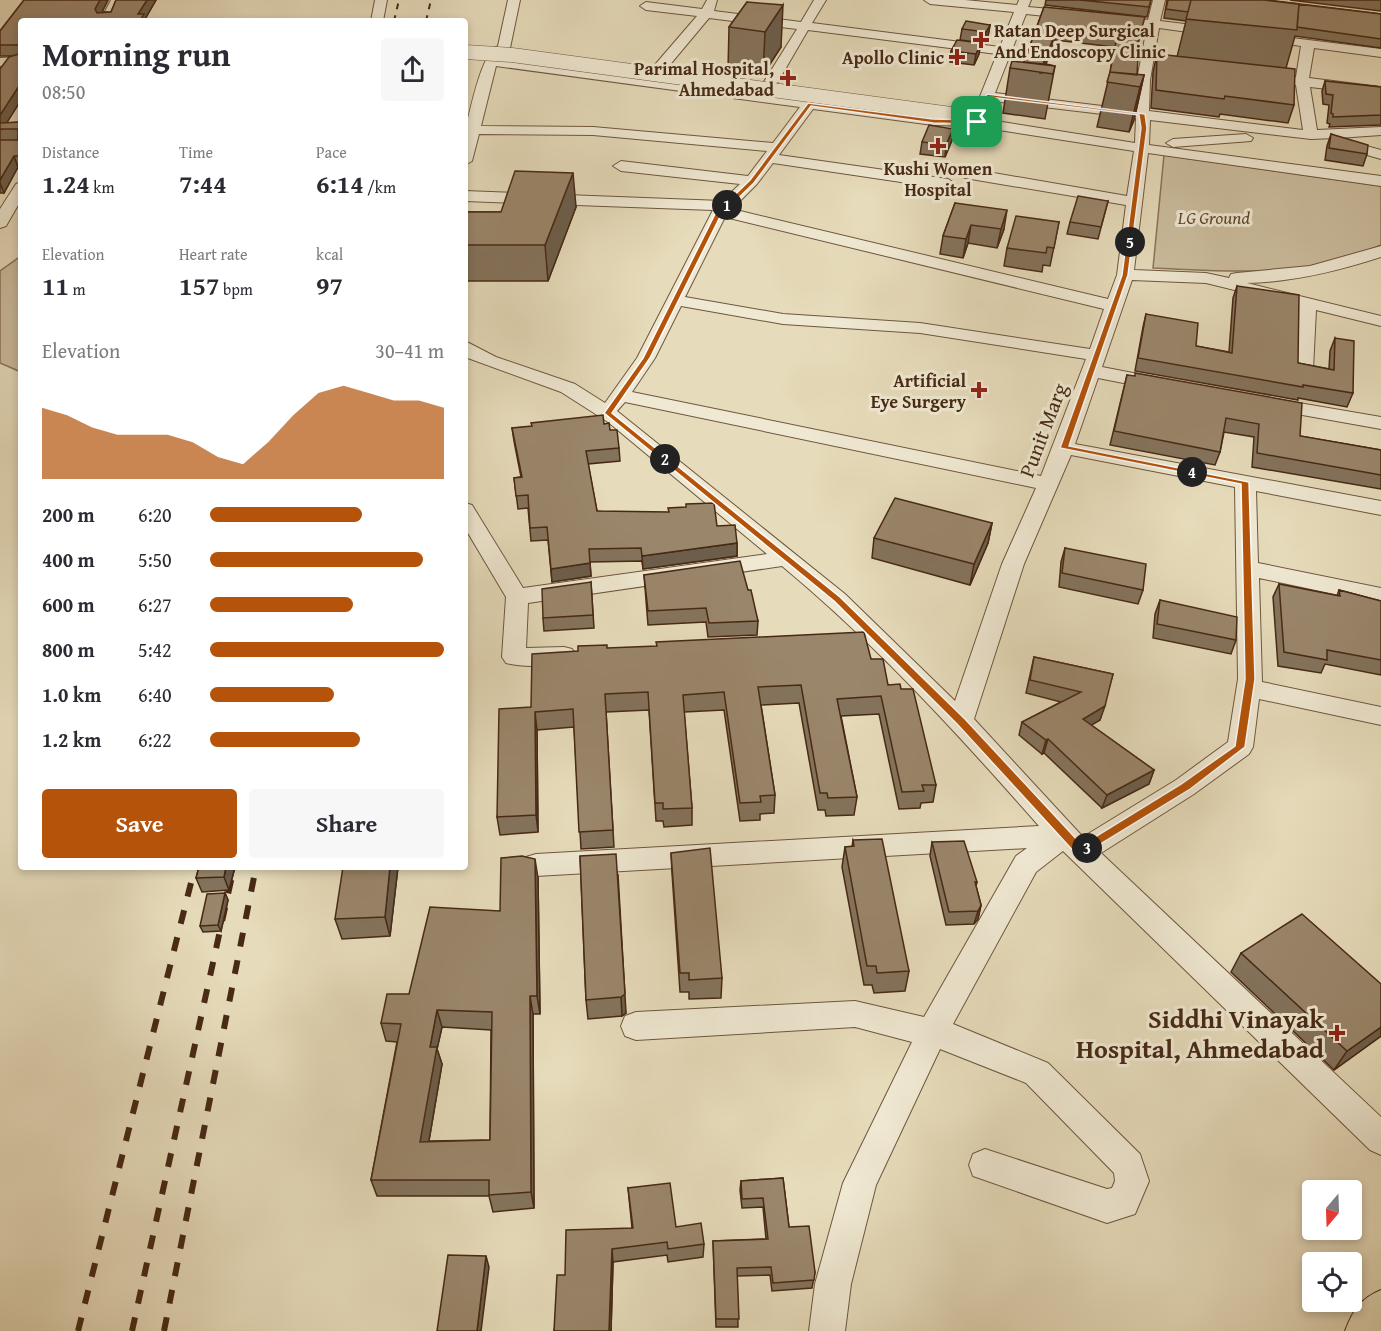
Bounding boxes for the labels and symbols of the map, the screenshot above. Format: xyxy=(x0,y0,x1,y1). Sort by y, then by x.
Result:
place label: Ratan Deep Surgical And Endoscopy Clinic xyxy=(994,17,1166,65)
marker: Ratan Deep Surgical And Endoscopy Clinic xyxy=(972,31,990,49)
place label: Apollo Clinic xyxy=(842,44,944,71)
marker: Apollo Clinic xyxy=(948,48,966,66)
place label: Parimal Hospital, Ahmedabad xyxy=(634,55,775,103)
marker: Parimal Hospital, Ahmedabad xyxy=(779,69,797,87)
pin xyxy=(951,96,1002,147)
marker: Kushi Women Hospital xyxy=(929,137,947,155)
place label: Kushi Women Hospital xyxy=(884,155,993,203)
pin: 1 xyxy=(712,190,742,220)
park label: LG Ground xyxy=(1177,204,1250,231)
pin: 5 xyxy=(1115,227,1145,257)
place label: Artificial Eye Surgery xyxy=(871,367,967,415)
street label: Punit Marg xyxy=(1011,378,1075,482)
marker: Artificial Eye Surgery xyxy=(970,381,988,399)
pin: 2 xyxy=(650,444,680,474)
pin: 4 xyxy=(1177,457,1207,487)
pin: 3 xyxy=(1072,833,1102,863)
place label: Siddhi Vinayak Hospital, Ahmedabad xyxy=(1076,999,1324,1068)
marker: Siddhi Vinayak Hospital, Ahmedabad xyxy=(1328,1024,1346,1042)
north arrow xyxy=(1302,1180,1362,1240)

